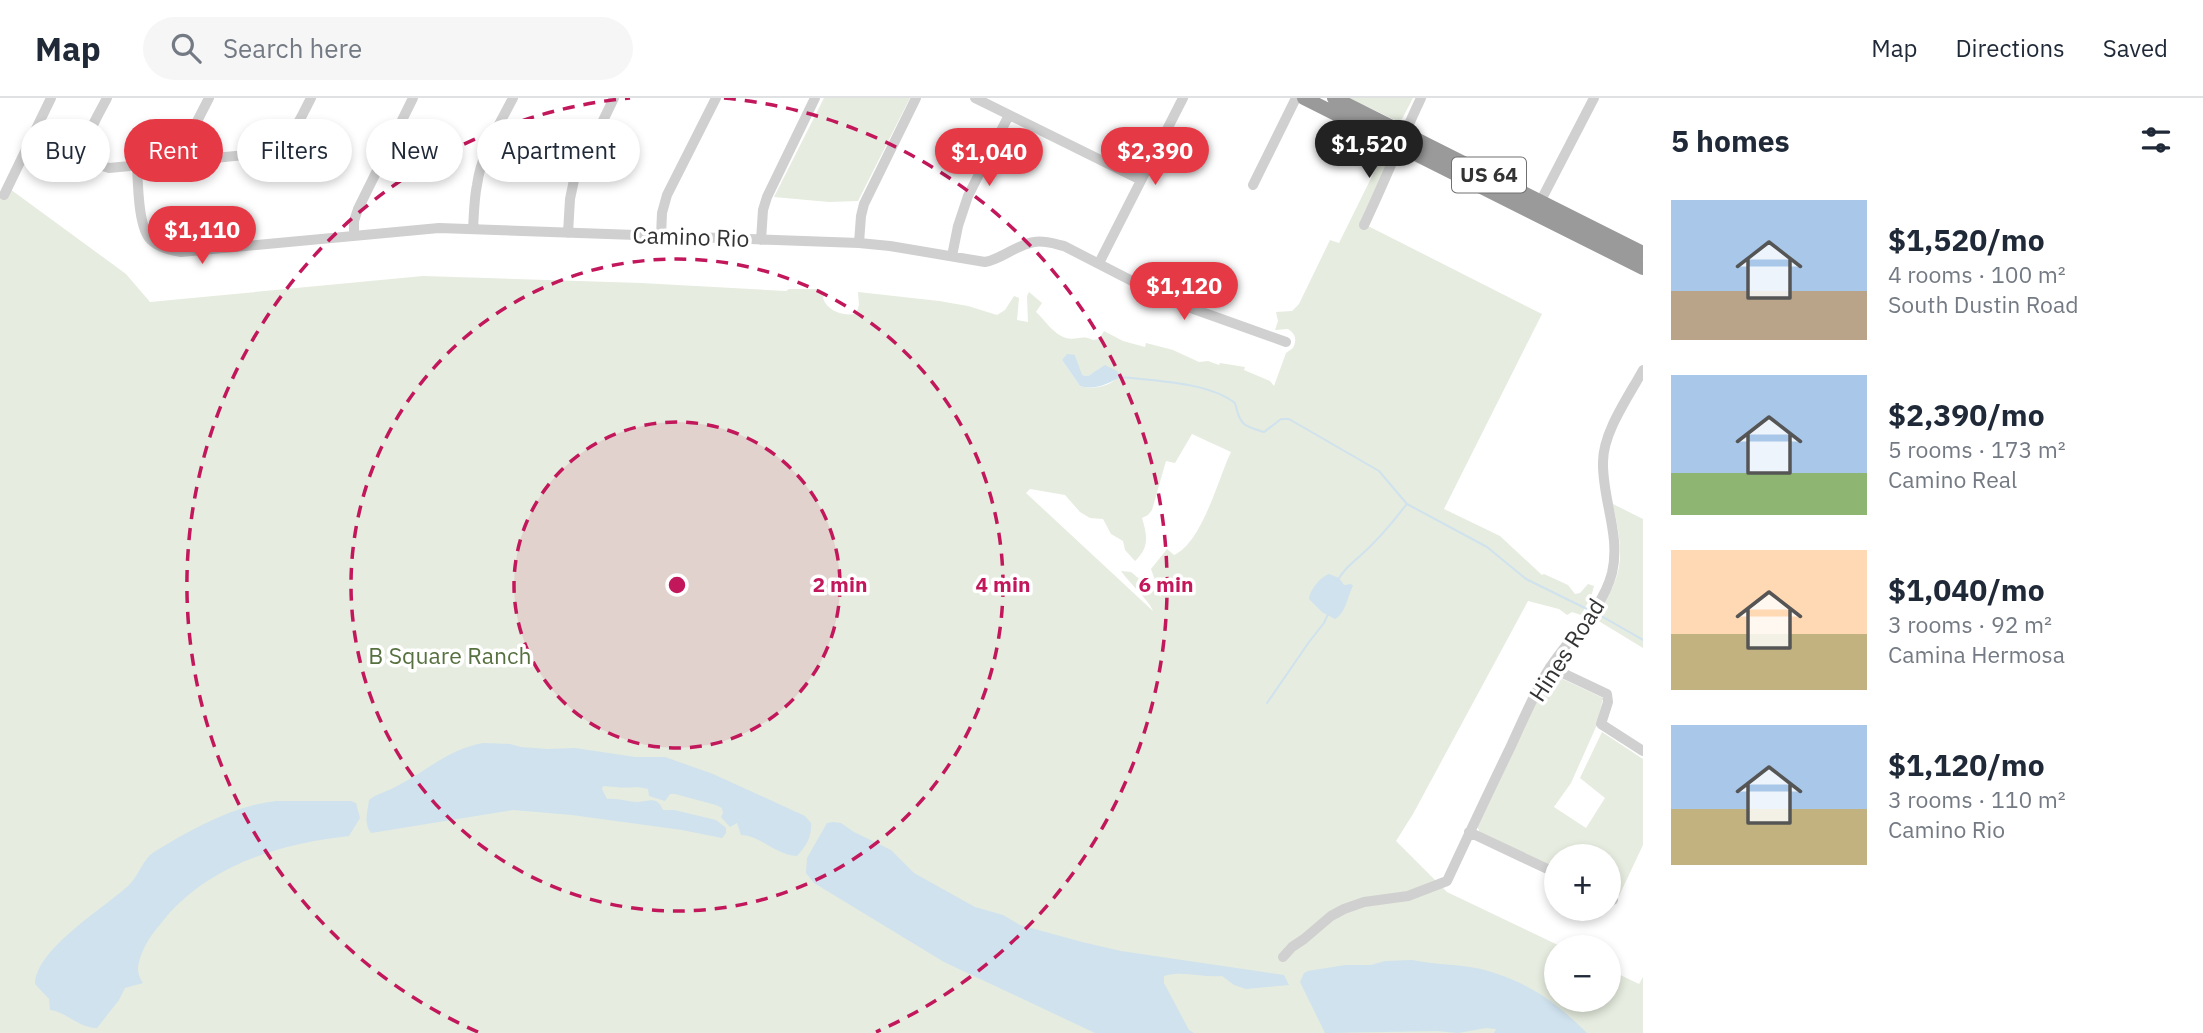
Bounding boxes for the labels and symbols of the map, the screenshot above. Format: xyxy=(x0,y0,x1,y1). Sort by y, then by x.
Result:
pin: $1,520 xyxy=(1312,120,1426,180)
pin: $2,390 xyxy=(1098,127,1212,187)
pin: $1,040 xyxy=(932,129,1046,188)
road number: US 64 xyxy=(1452,158,1526,192)
pin: $1,110 xyxy=(145,206,259,266)
street label: Camino Rio xyxy=(632,219,750,253)
pin: $1,120 xyxy=(1127,262,1241,322)
text: 2 min xyxy=(813,570,867,598)
text: 4 min xyxy=(976,570,1030,598)
text: 6 min xyxy=(1139,570,1193,598)
centre of rings xyxy=(665,573,689,597)
street label: Hines Road xyxy=(1522,592,1611,707)
park label: B Square Ranch xyxy=(368,640,532,670)

